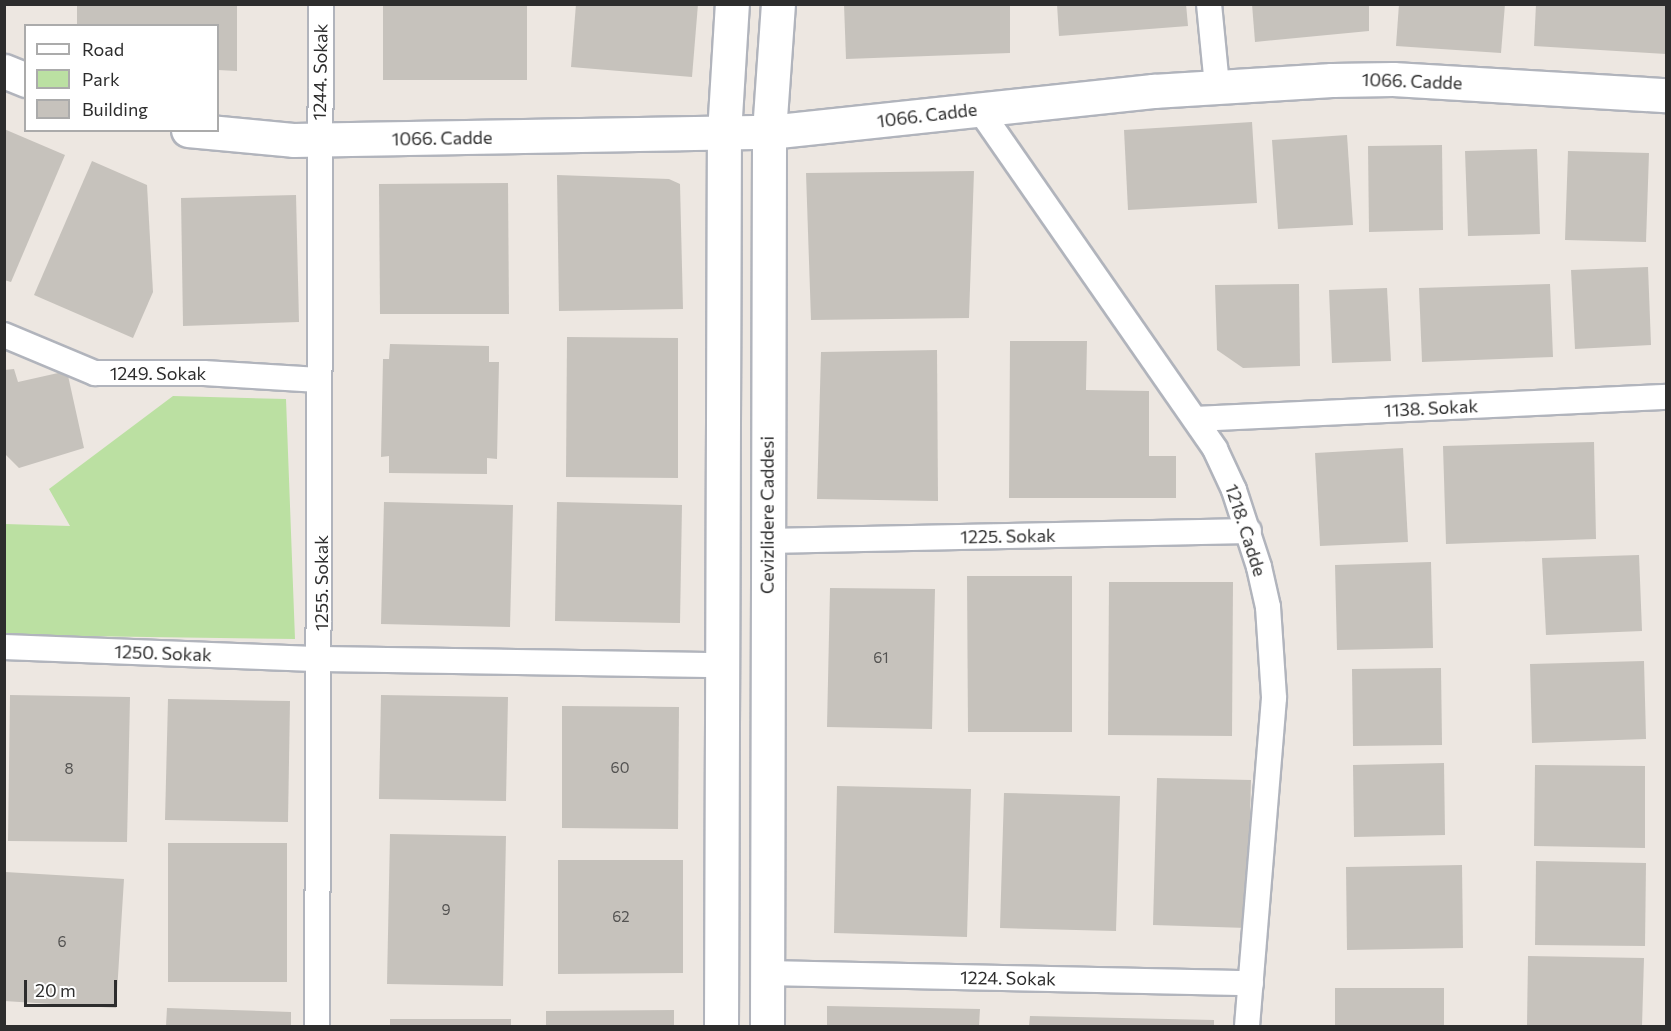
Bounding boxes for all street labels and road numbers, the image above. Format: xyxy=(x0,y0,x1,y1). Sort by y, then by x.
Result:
street label: 1244. Sokak xyxy=(308,23,332,121)
street label: 1066. Cadde xyxy=(1361,68,1463,94)
street label: 1066. Cadde xyxy=(876,98,978,132)
street label: 1066. Cadde xyxy=(391,126,493,150)
street label: 1249. Sokak xyxy=(110,362,206,384)
street label: 1138. Sokak xyxy=(1383,395,1479,421)
street label: Cevizlidere Caddesi xyxy=(756,436,778,594)
street label: 1218. Cadde xyxy=(1221,481,1271,579)
street label: 1225. Sokak xyxy=(960,524,1056,548)
street label: 1255. Sokak xyxy=(310,535,332,631)
street label: 1250. Sokak xyxy=(114,641,212,665)
street label: 1224. Sokak xyxy=(960,966,1056,990)

